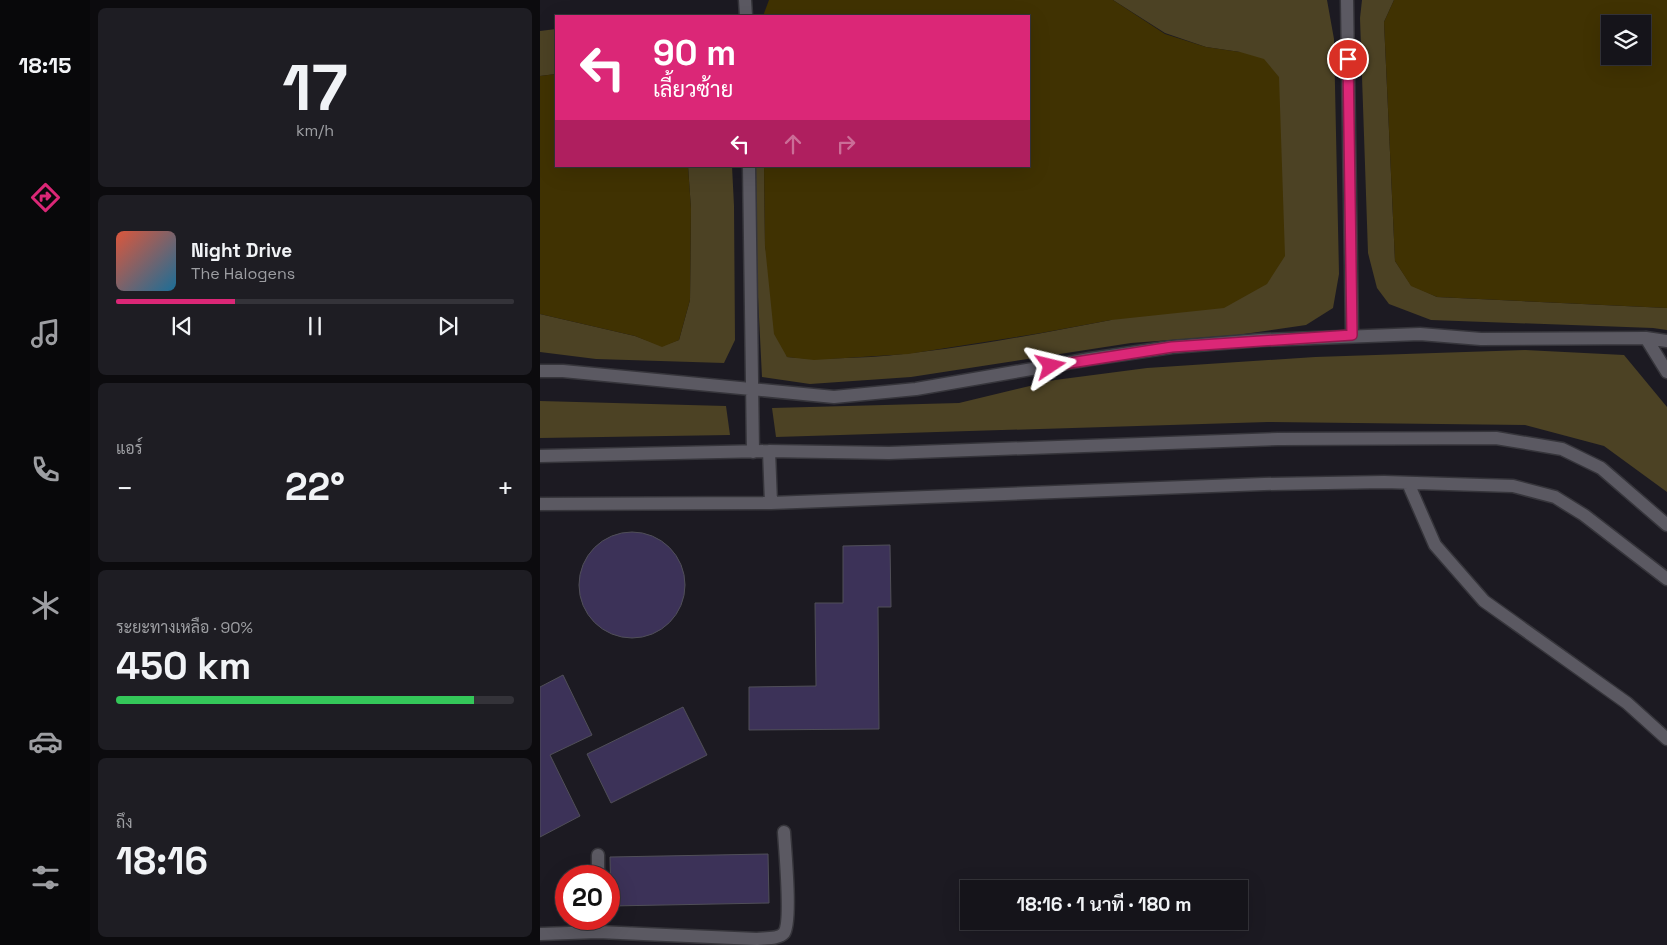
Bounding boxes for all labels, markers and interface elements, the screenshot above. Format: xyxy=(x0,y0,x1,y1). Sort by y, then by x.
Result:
map controls xyxy=(1601,15,1651,65)
button: layers xyxy=(1601,15,1651,65)
text: 90 m xyxy=(653,31,736,75)
icon: left xyxy=(570,35,635,100)
pin xyxy=(1327,38,1369,80)
icon: arrive xyxy=(1334,45,1362,73)
text: 17 xyxy=(282,46,348,129)
text: 18:15 xyxy=(19,51,71,79)
text: เลี้ยวซ้าย xyxy=(653,75,733,103)
text: km/h xyxy=(296,120,334,141)
icon: left xyxy=(726,130,754,158)
icon: ahead xyxy=(779,130,807,158)
icon: right xyxy=(832,130,860,158)
icon: directions xyxy=(28,180,63,215)
text: Night Drive xyxy=(191,238,292,263)
text: The Halogens xyxy=(191,263,295,284)
icon: previous xyxy=(168,312,196,340)
icon: pause xyxy=(301,312,329,340)
icon: next xyxy=(434,312,462,340)
icon: music xyxy=(28,316,63,351)
position arrow xyxy=(1024,339,1076,391)
text: แอร์ xyxy=(116,438,142,459)
icon: phone xyxy=(28,452,63,487)
text: 22° xyxy=(285,463,345,511)
text: − xyxy=(116,470,133,506)
text: + xyxy=(497,470,514,506)
icon: climate xyxy=(28,588,63,623)
text: ระยะทางเหลือ · 90% xyxy=(116,617,253,638)
text: 450 km xyxy=(116,642,251,690)
icon: car xyxy=(28,724,63,759)
text: ถึง xyxy=(116,812,133,833)
text: 18:16 xyxy=(116,837,208,885)
icon: filters xyxy=(28,860,63,895)
speed limit sign: 20 xyxy=(555,865,620,930)
text: 18:16 · 1 นาที · 180 m xyxy=(1017,892,1191,917)

